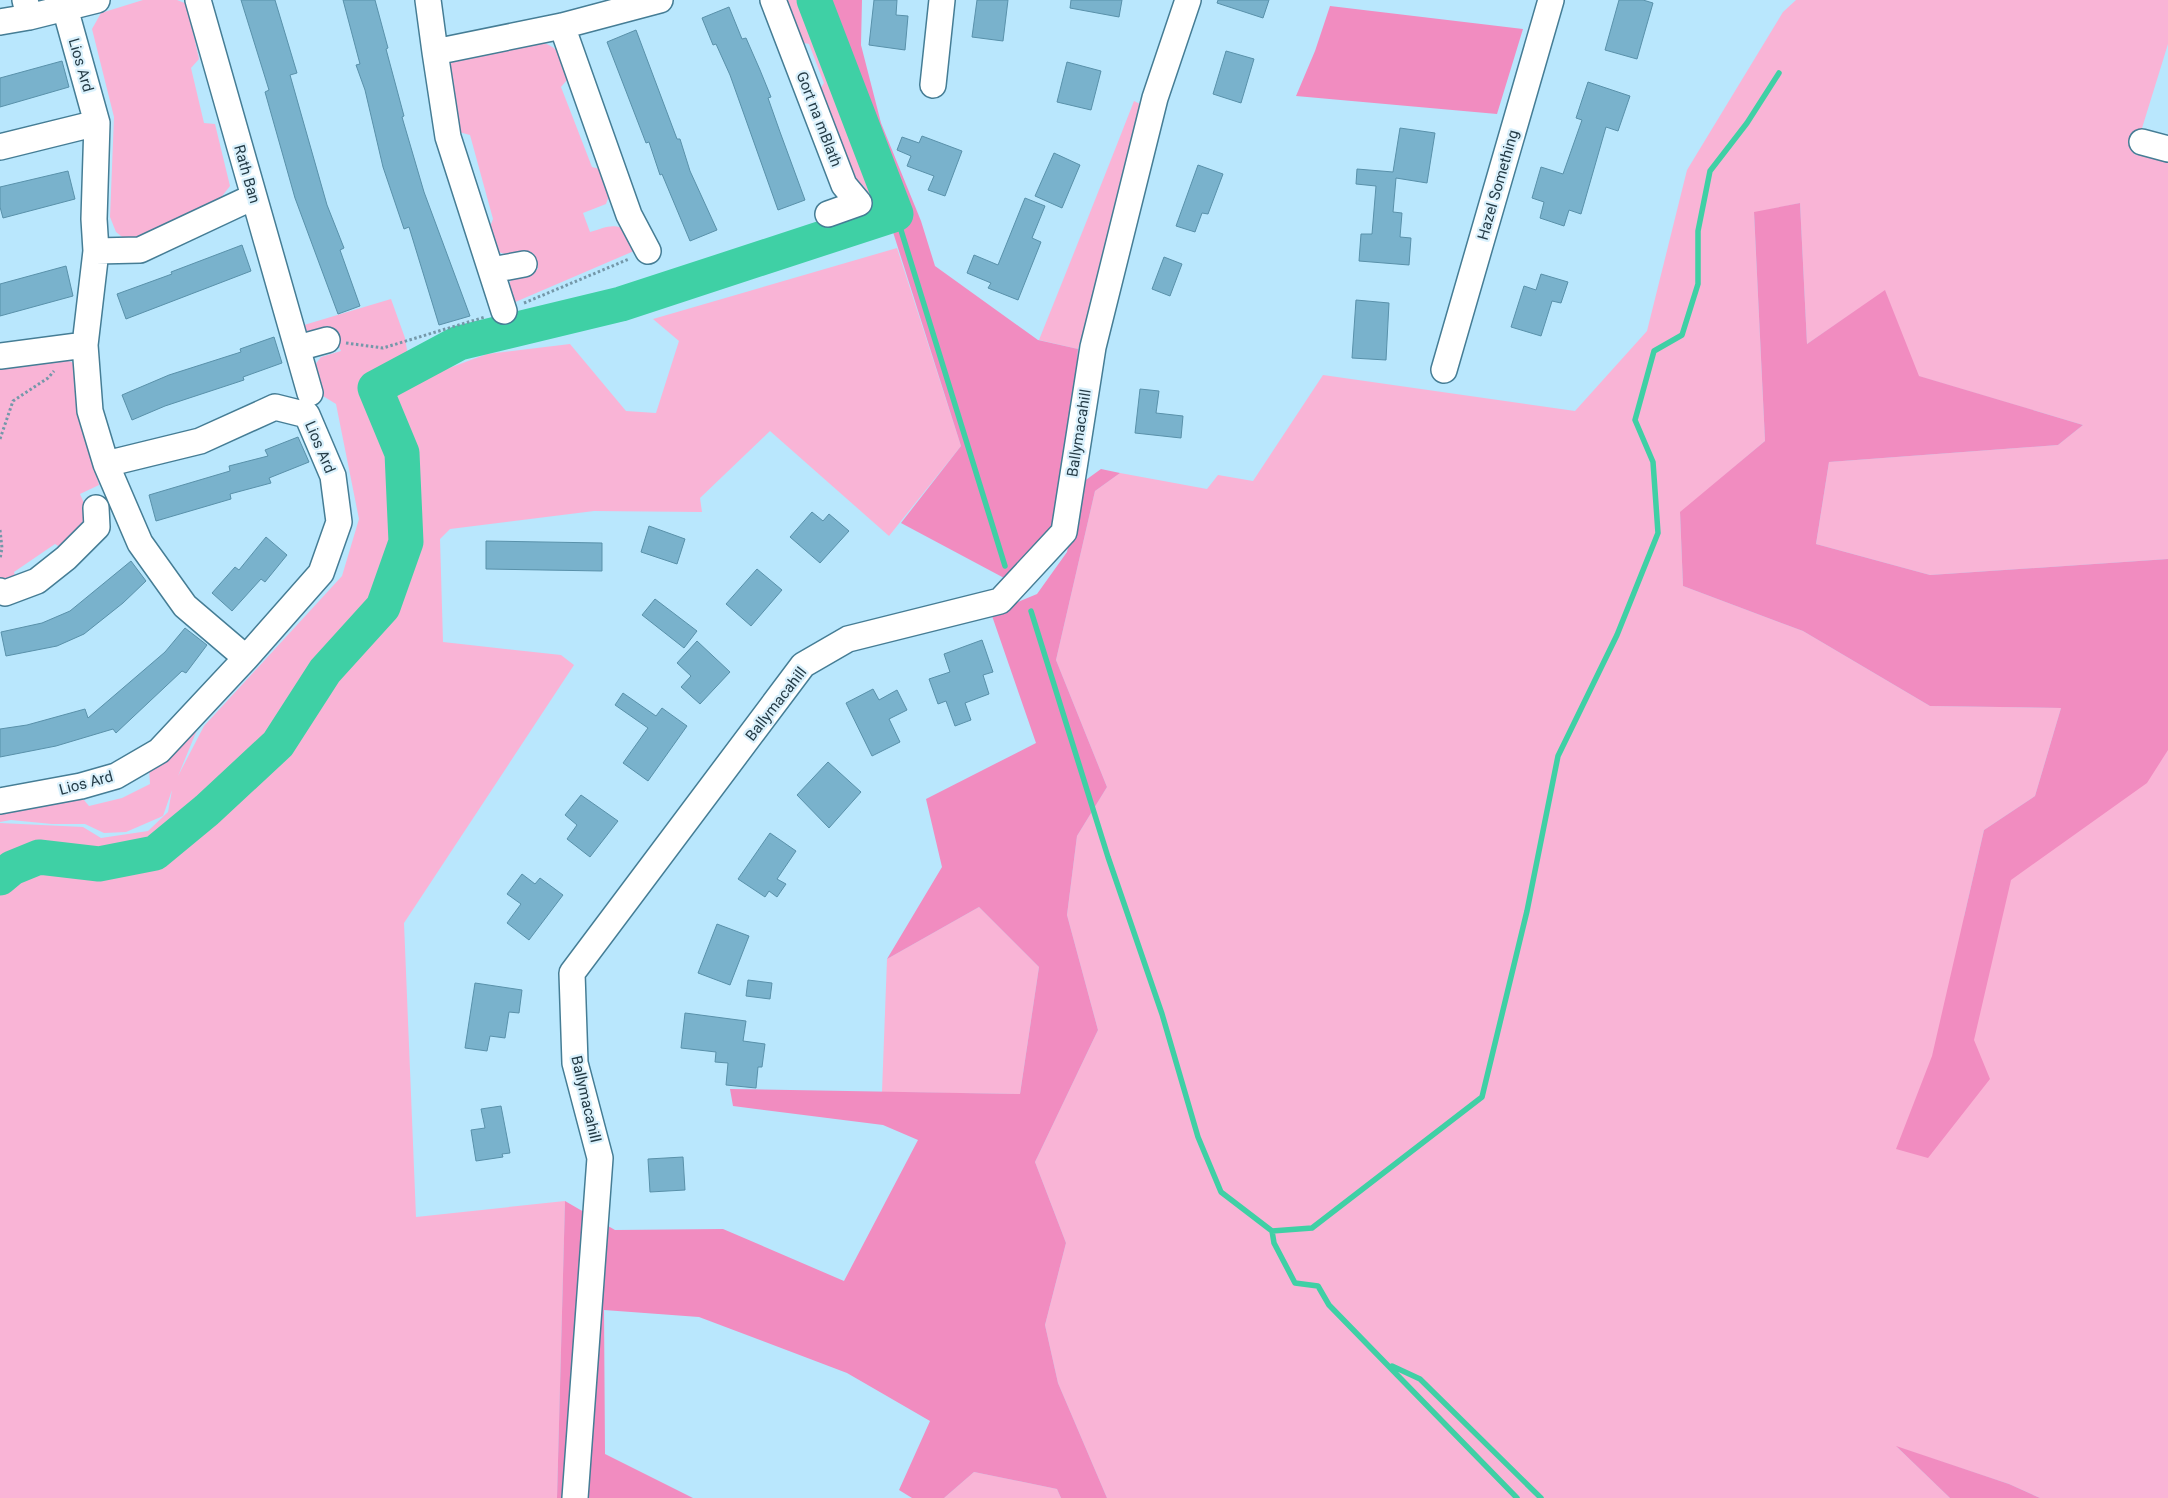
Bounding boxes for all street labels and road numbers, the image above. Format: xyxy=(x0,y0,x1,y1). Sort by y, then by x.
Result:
street label: Lios Ard xyxy=(65,36,97,94)
street label: Gort na mBlath xyxy=(793,69,845,169)
street label: Hazel Something xyxy=(1474,128,1522,242)
street label: Rath Ban xyxy=(230,143,264,205)
street label: Ballymacahill xyxy=(1063,388,1095,478)
street label: Lios Ard xyxy=(301,418,339,476)
street label: Ballymacahill xyxy=(742,664,810,744)
street label: Lios Ard xyxy=(57,767,115,799)
street label: Ballymacahill xyxy=(567,1054,605,1144)

